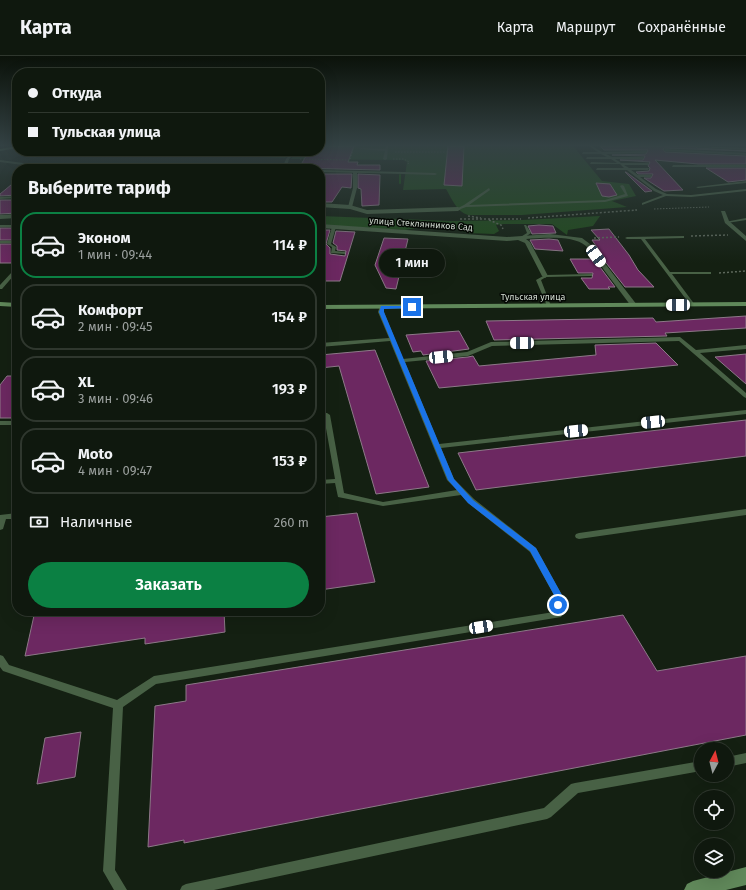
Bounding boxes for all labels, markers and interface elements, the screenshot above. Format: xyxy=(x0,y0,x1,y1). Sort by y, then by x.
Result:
text: Карта xyxy=(20,16,72,39)
text: Карта xyxy=(497,19,534,36)
text: Маршрут xyxy=(556,19,615,36)
text: Сохранённые xyxy=(637,19,726,36)
text: Откуда xyxy=(52,84,102,102)
text: Тульская улица xyxy=(52,123,161,141)
text: Выберите тариф xyxy=(28,177,171,199)
street label: улица Стеклянников Сад xyxy=(369,215,473,233)
icon: car xyxy=(30,227,66,263)
text: Эконом xyxy=(78,229,131,247)
text: 114 ₽ xyxy=(273,236,307,254)
car xyxy=(584,243,608,269)
text: 1 мин · 09:44 xyxy=(78,247,152,262)
callout: 1 мин xyxy=(379,249,445,277)
text: 1 мин xyxy=(395,255,429,270)
street label: Тульская улица xyxy=(501,292,565,302)
route end xyxy=(403,298,421,316)
icon: car xyxy=(30,299,66,335)
car xyxy=(666,299,690,311)
text: Комфорт xyxy=(78,301,143,319)
text: 154 ₽ xyxy=(271,308,307,326)
text: 2 мин · 09:45 xyxy=(78,319,152,334)
car xyxy=(510,337,534,349)
car xyxy=(428,350,454,364)
icon: car xyxy=(30,371,66,407)
text: XL xyxy=(78,373,94,391)
text: 193 ₽ xyxy=(272,380,307,398)
text: 3 мин · 09:46 xyxy=(78,391,153,406)
car xyxy=(640,415,666,429)
car xyxy=(563,424,589,438)
icon: car xyxy=(30,443,66,479)
text: Moto xyxy=(78,445,113,463)
text: 153 ₽ xyxy=(272,452,307,470)
text: 4 мин · 09:47 xyxy=(78,463,152,478)
icon: cash xyxy=(28,511,50,533)
text: Наличные xyxy=(60,513,132,531)
text: 260 m xyxy=(274,515,309,530)
button: Заказать xyxy=(28,562,309,608)
route start xyxy=(549,596,567,614)
car xyxy=(468,619,494,635)
north arrow xyxy=(694,742,734,782)
map controls xyxy=(694,742,734,878)
button: locate xyxy=(694,790,734,830)
button: layers xyxy=(694,838,734,878)

